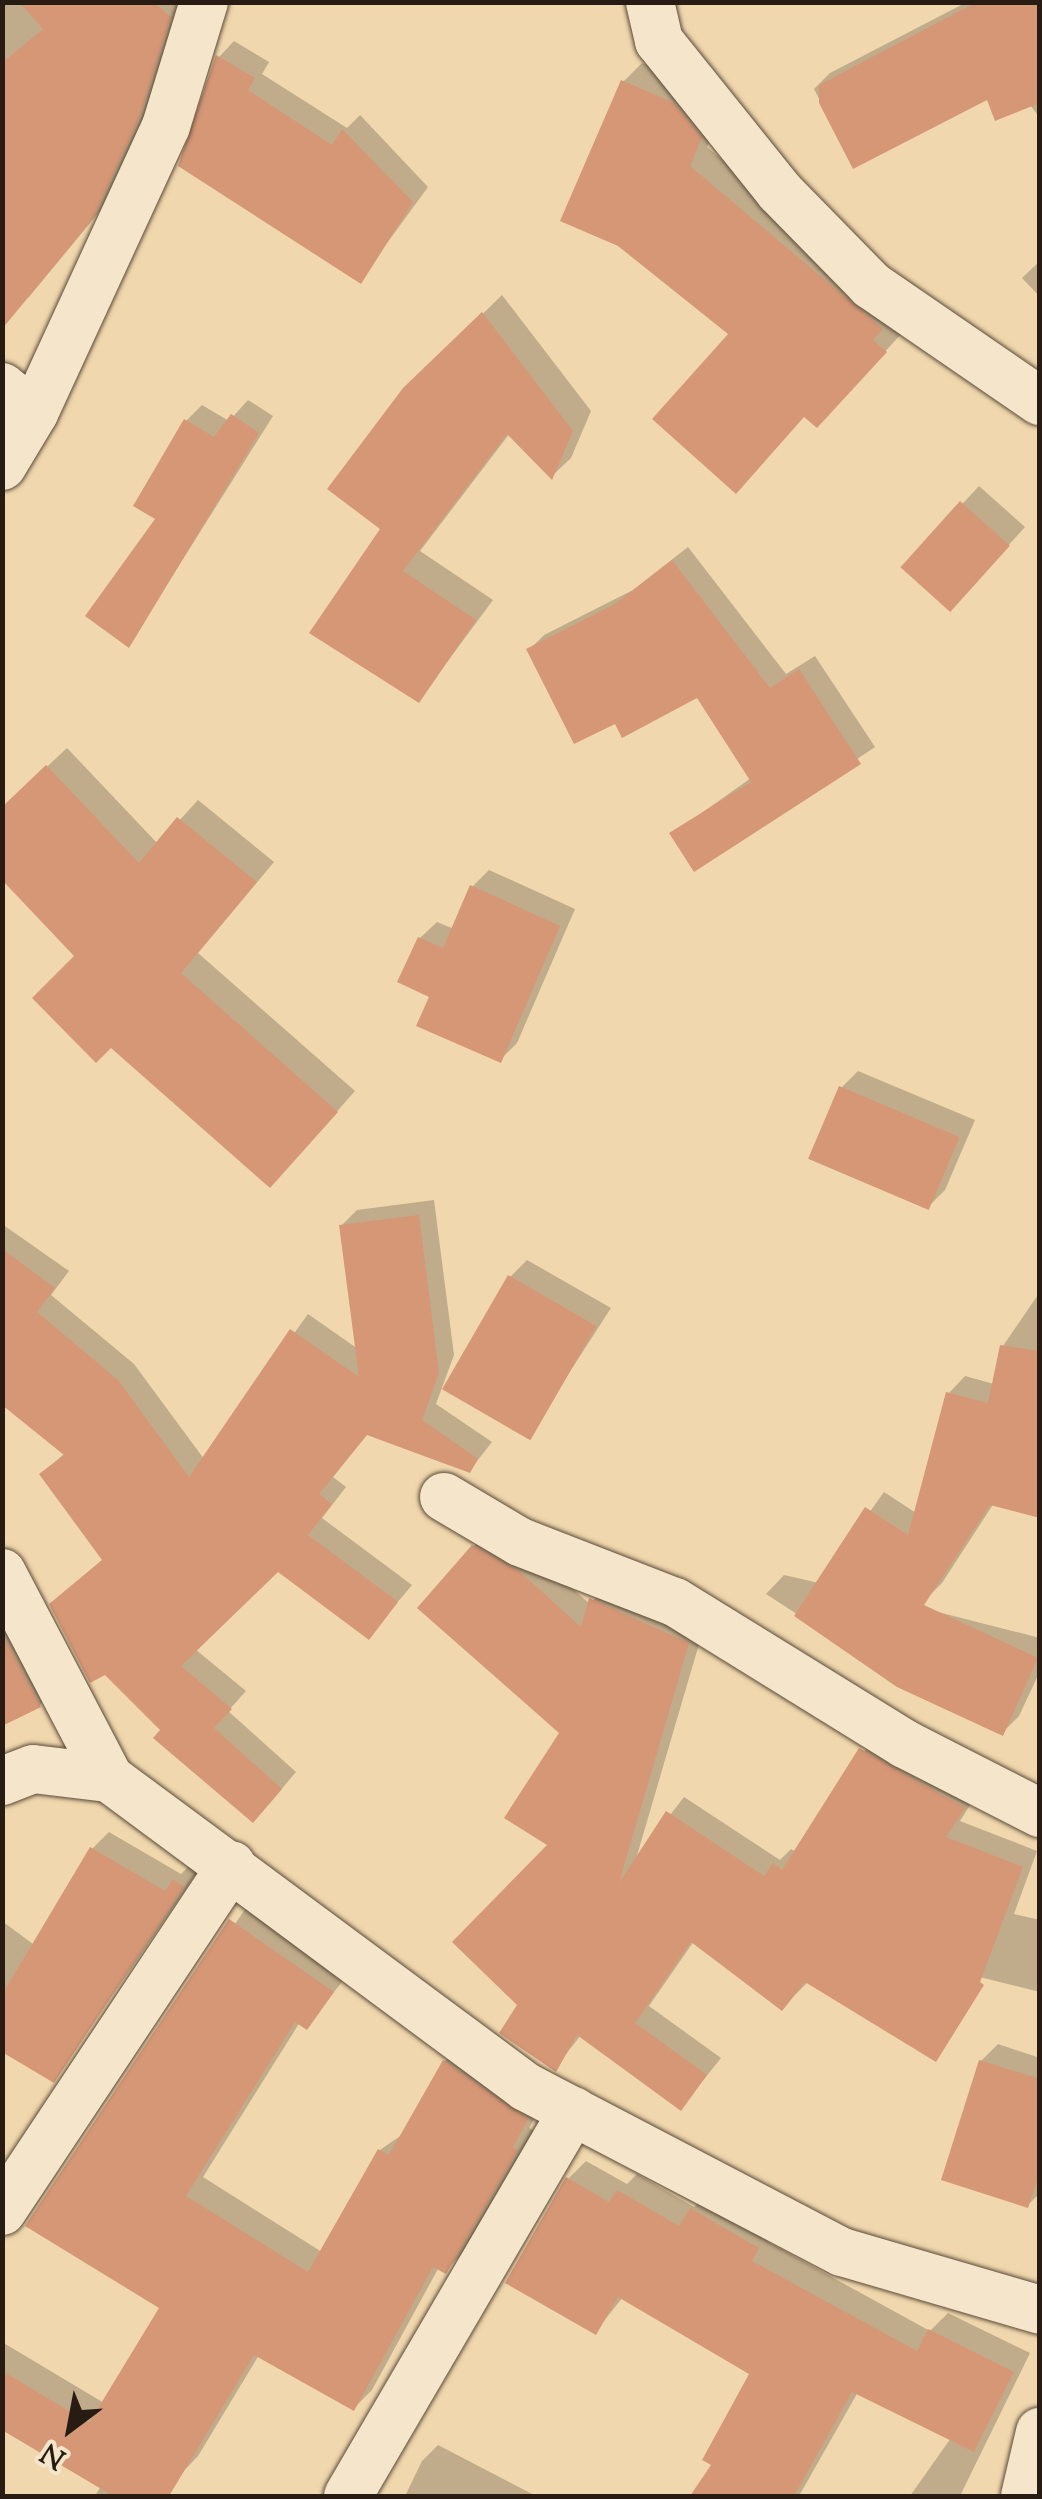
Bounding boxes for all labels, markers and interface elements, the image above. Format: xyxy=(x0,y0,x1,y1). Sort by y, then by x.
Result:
north arrow xyxy=(20,2379,120,2479)
text: N xyxy=(34,2432,74,2477)

